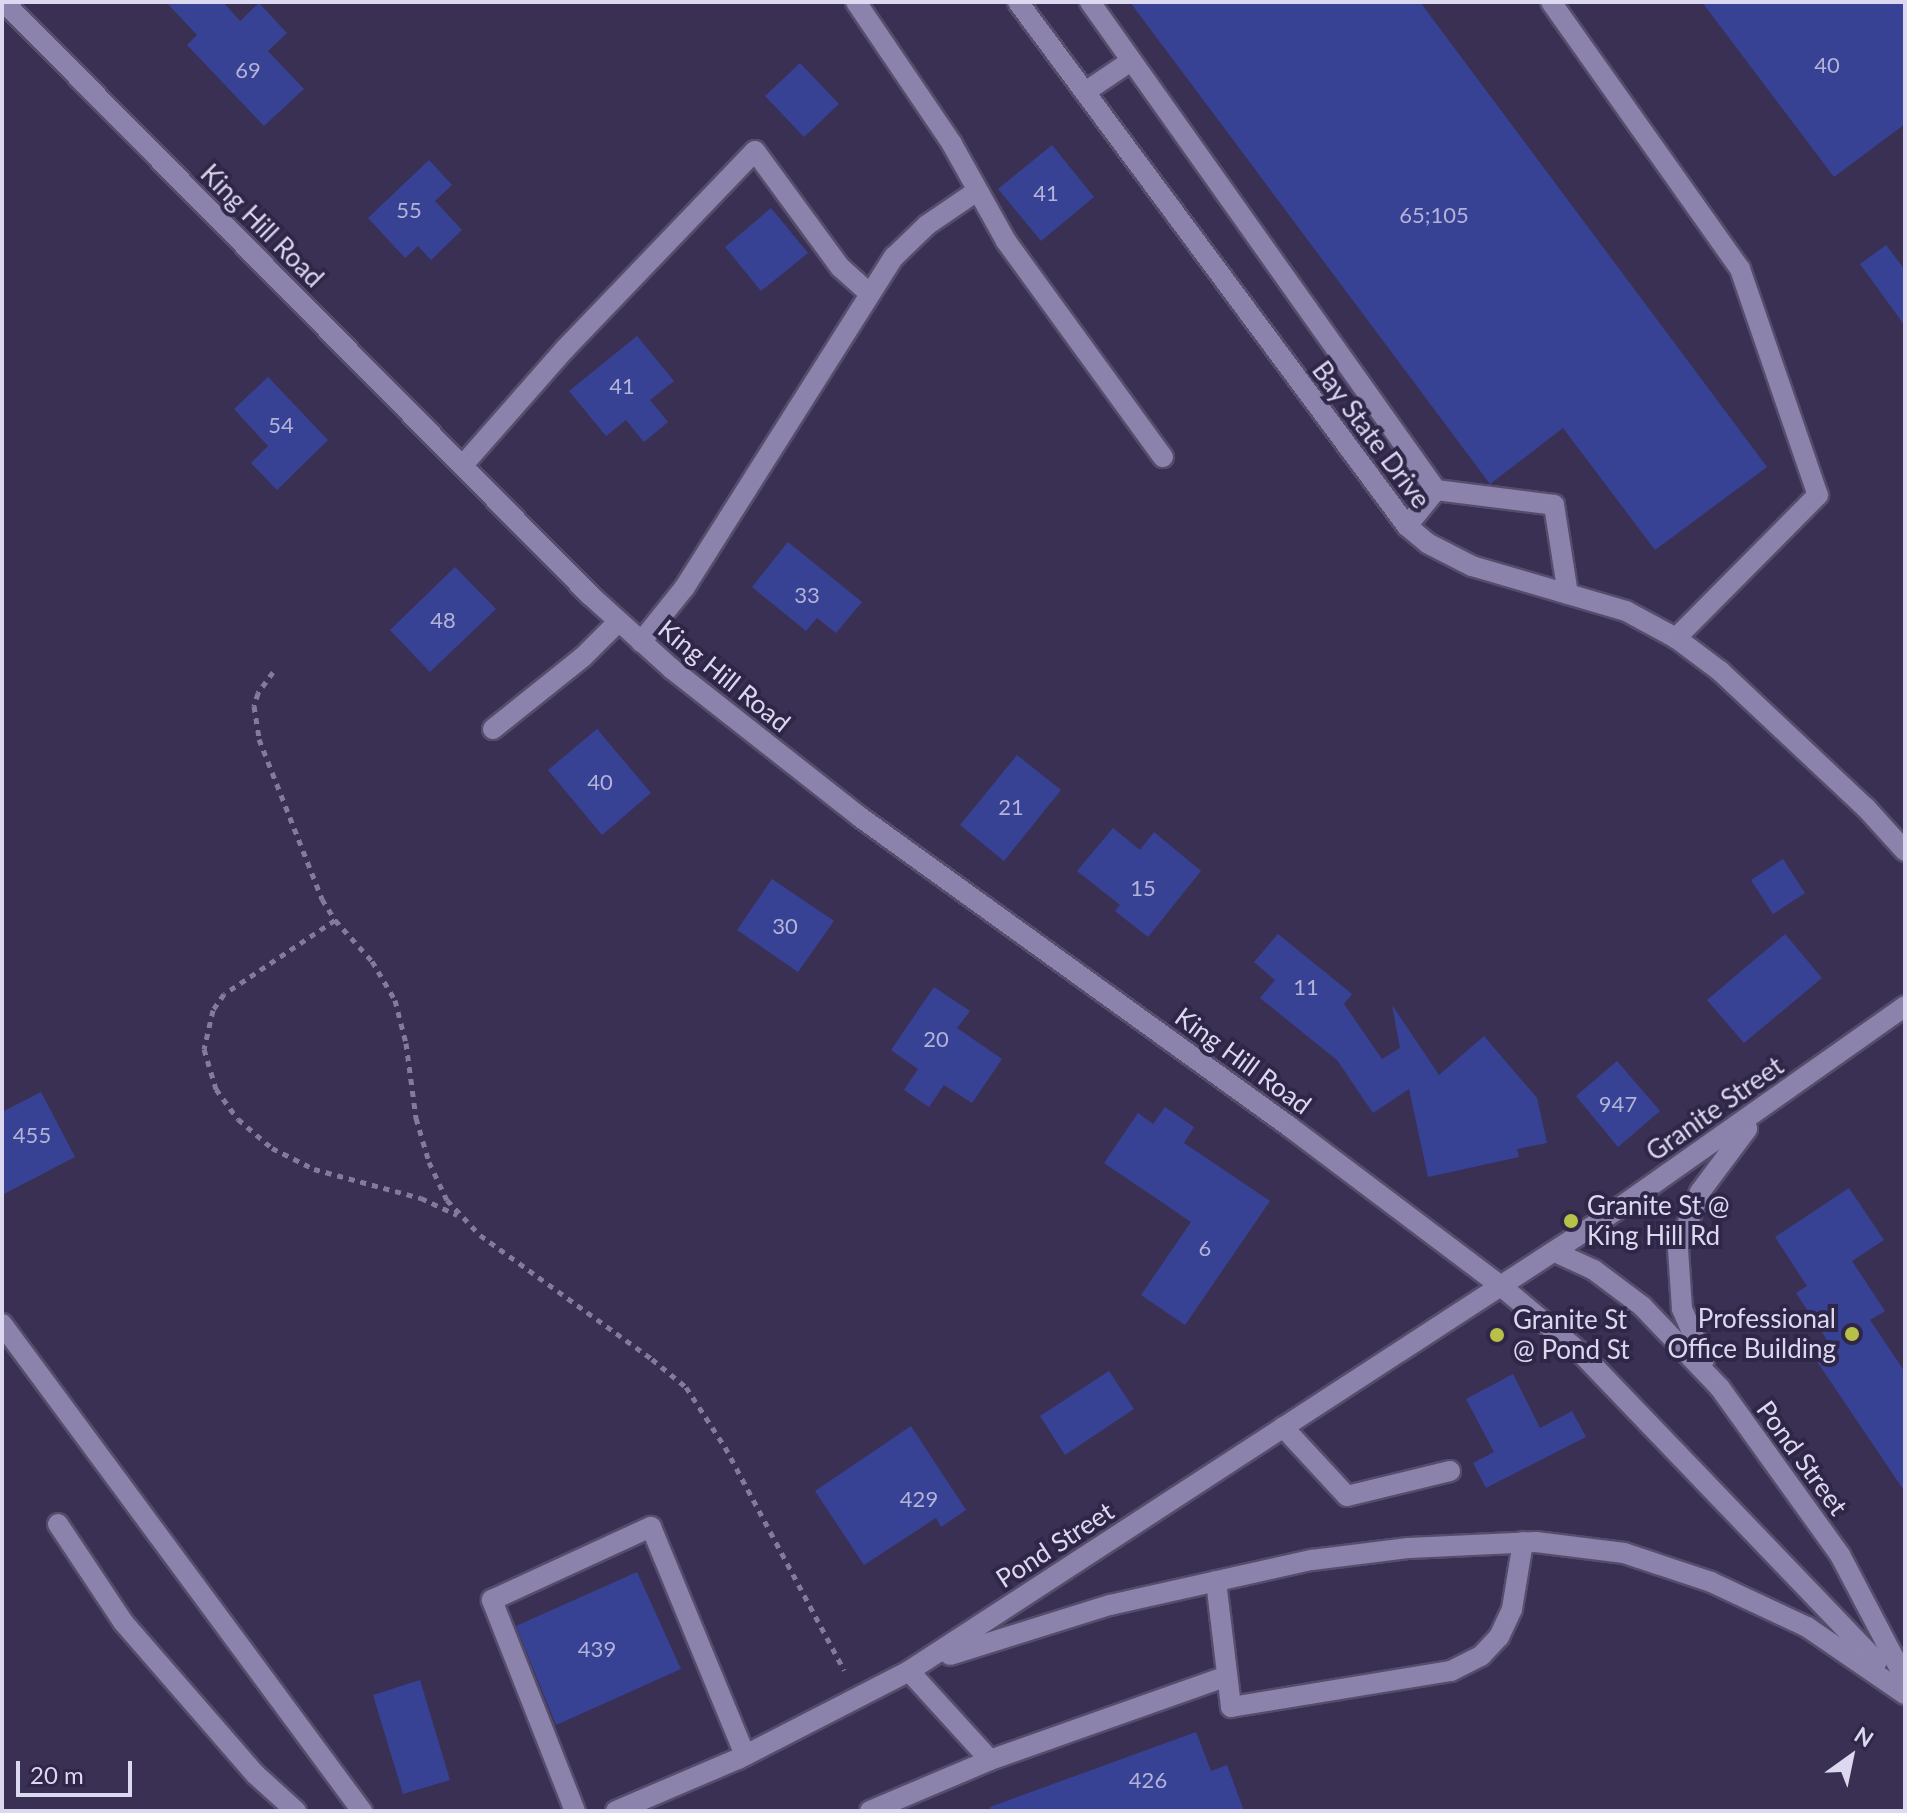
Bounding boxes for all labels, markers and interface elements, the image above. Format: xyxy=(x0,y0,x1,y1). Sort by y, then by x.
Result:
house number: 40 xyxy=(1814,52,1840,78)
house number: 69 xyxy=(235,57,261,83)
street label: King Hill Road xyxy=(194,158,330,294)
house number: 41 xyxy=(1033,180,1059,206)
house number: 55 xyxy=(396,197,422,223)
house number: 65;105 xyxy=(1399,202,1469,228)
street label: Bay State Drive xyxy=(1305,355,1437,515)
house number: 41 xyxy=(609,373,635,399)
house number: 54 xyxy=(268,412,294,438)
house number: 33 xyxy=(794,582,820,608)
house number: 48 xyxy=(430,607,456,633)
street label: King Hill Road xyxy=(652,613,796,739)
house number: 40 xyxy=(587,769,613,795)
house number: 21 xyxy=(998,794,1024,820)
house number: 15 xyxy=(1130,875,1156,901)
house number: 30 xyxy=(772,913,798,939)
house number: 11 xyxy=(1293,974,1319,1000)
street label: King Hill Road xyxy=(1169,1001,1317,1121)
house number: 20 xyxy=(923,1026,949,1052)
street label: Granite Street xyxy=(1641,1050,1789,1168)
house number: 947 xyxy=(1599,1091,1637,1117)
house number: 455 xyxy=(13,1122,51,1148)
place label: Granite St @ King Hill Rd xyxy=(1587,1190,1730,1252)
marker: Granite St @ King Hill Rd xyxy=(1562,1212,1580,1230)
house number: 6 xyxy=(1199,1235,1211,1261)
place label: Professional Office Building xyxy=(1667,1303,1836,1364)
place label: Granite St @ Pond St xyxy=(1513,1304,1630,1366)
marker: Professional Office Building xyxy=(1843,1325,1861,1343)
marker: Granite St @ Pond St xyxy=(1488,1326,1506,1344)
street label: Pond Street xyxy=(1750,1395,1854,1521)
house number: 429 xyxy=(900,1486,938,1512)
street label: Pond Street xyxy=(990,1495,1120,1595)
house number: 439 xyxy=(578,1636,616,1662)
north arrow xyxy=(1811,1717,1891,1797)
text: N xyxy=(1850,1721,1879,1752)
scale bar xyxy=(20,1745,136,1795)
text: 20 m xyxy=(30,1760,84,1789)
house number: 426 xyxy=(1129,1767,1167,1793)

